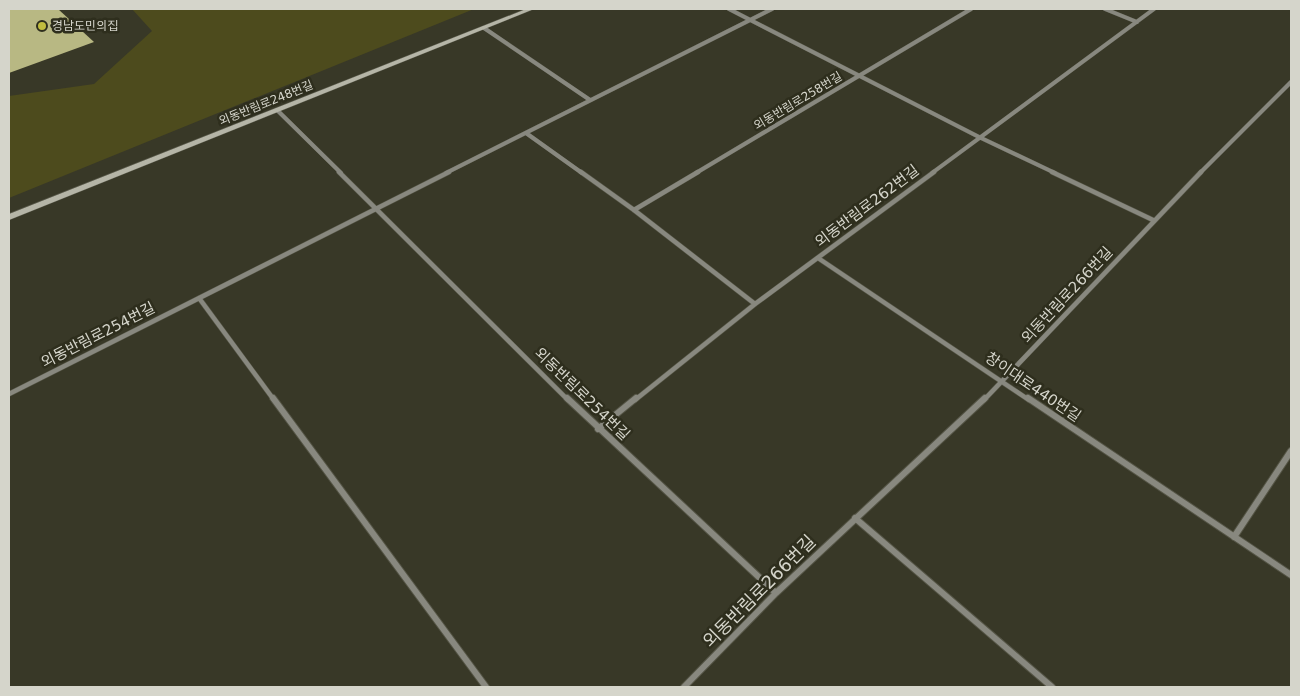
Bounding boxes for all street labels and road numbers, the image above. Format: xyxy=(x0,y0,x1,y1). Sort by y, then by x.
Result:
street label: 외동반림로258번길 xyxy=(751,69,845,133)
street label: 외동반림로248번길 xyxy=(217,78,315,128)
street label: 외동반림로262번길 xyxy=(812,161,922,251)
street label: 외동반림로266번길 xyxy=(1018,243,1116,347)
street label: 외동반림로254번길 xyxy=(38,299,158,371)
street label: 외동반림로254번길 xyxy=(531,344,633,444)
street label: 창이대로440번길 xyxy=(982,348,1084,426)
street label: 외동반림로266번길 xyxy=(698,530,820,652)

